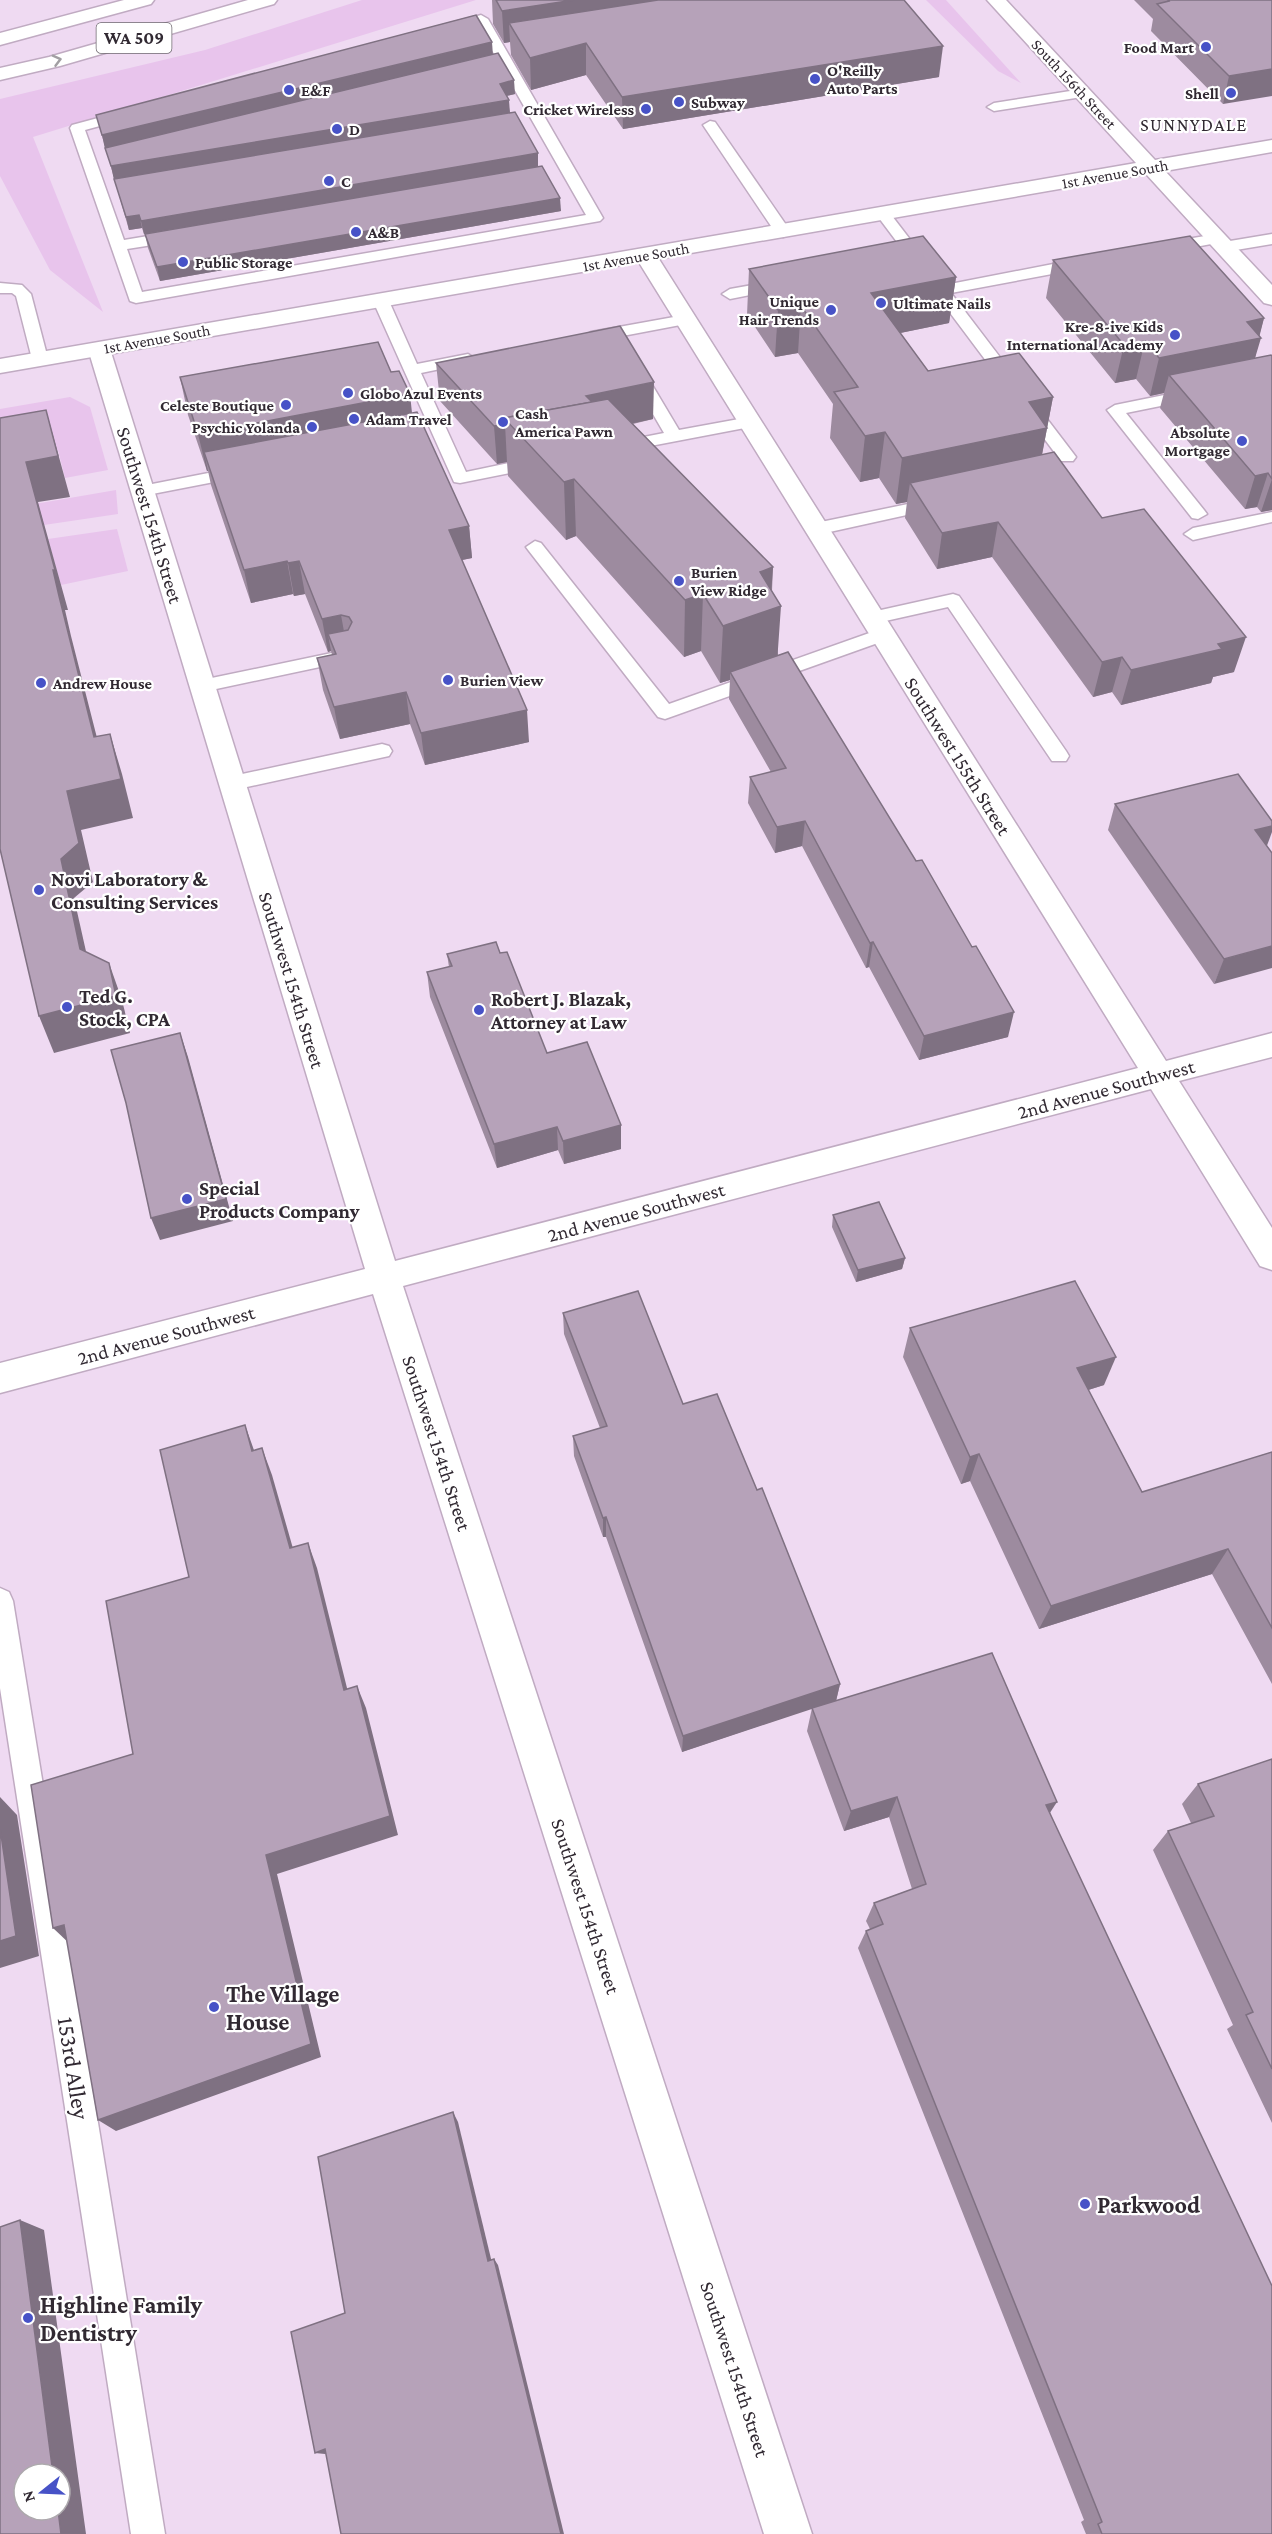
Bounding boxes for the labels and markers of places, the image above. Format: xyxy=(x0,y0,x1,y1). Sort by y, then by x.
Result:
place label: Food Mart xyxy=(1124,39,1194,56)
marker: Food Mart xyxy=(1199,40,1213,54)
place label: O'Reilly Auto Parts xyxy=(826,62,898,97)
marker: O'Reilly Auto Parts xyxy=(808,72,822,86)
place label: E&F xyxy=(301,82,331,99)
marker: E&F xyxy=(282,83,296,97)
place label: Shell xyxy=(1185,85,1219,102)
marker: Shell xyxy=(1224,86,1238,100)
place label: Subway xyxy=(691,94,745,111)
marker: Subway xyxy=(672,95,686,109)
place label: Cricket Wireless xyxy=(523,101,634,118)
marker: Cricket Wireless xyxy=(639,102,653,116)
place label: D xyxy=(349,121,360,138)
marker: D xyxy=(330,122,344,136)
place label: C xyxy=(341,173,351,190)
marker: C xyxy=(322,174,336,188)
place label: A&B xyxy=(367,224,399,241)
marker: A&B xyxy=(349,225,363,239)
place label: Public Storage xyxy=(195,254,293,271)
marker: Public Storage xyxy=(176,255,190,269)
place label: Unique Hair Trends xyxy=(739,293,820,328)
place label: Ultimate Nails xyxy=(893,295,991,312)
marker: Ultimate Nails xyxy=(874,296,888,310)
marker: Unique Hair Trends xyxy=(824,303,838,317)
place label: Kre-8-ive Kids International Academy xyxy=(1007,318,1163,353)
marker: Kre-8-ive Kids International Academy xyxy=(1168,328,1182,342)
place label: Globo Azul Events xyxy=(360,385,482,402)
marker: Globo Azul Events xyxy=(341,386,355,400)
place label: Celeste Boutique xyxy=(160,397,275,414)
marker: Celeste Boutique xyxy=(279,398,293,412)
place label: Cash America Pawn xyxy=(514,405,613,440)
place label: Adam Travel xyxy=(365,411,452,428)
marker: Adam Travel xyxy=(347,412,361,426)
marker: Cash America Pawn xyxy=(496,415,510,429)
place label: Psychic Yolanda xyxy=(192,419,300,436)
marker: Psychic Yolanda xyxy=(305,420,319,434)
place label: Absolute Mortgage xyxy=(1165,424,1231,459)
marker: Absolute Mortgage xyxy=(1235,434,1249,448)
place label: Burien View Ridge xyxy=(690,564,767,599)
marker: Burien View Ridge xyxy=(672,574,686,588)
place label: Burien View xyxy=(460,672,543,689)
marker: Burien View xyxy=(441,673,455,687)
place label: Andrew House xyxy=(52,675,152,692)
marker: Andrew House xyxy=(34,676,48,690)
place label: Novi Laboratory & Consulting Services xyxy=(51,868,218,913)
marker: Novi Laboratory & Consulting Services xyxy=(32,883,46,897)
place label: Ted G. Stock, CPA xyxy=(79,985,171,1030)
place label: Robert J. Blazak, Attorney at Law xyxy=(490,988,631,1033)
marker: Ted G. Stock, CPA xyxy=(60,1000,74,1014)
marker: Robert J. Blazak, Attorney at Law xyxy=(472,1003,486,1017)
place label: Special Products Company xyxy=(199,1177,360,1222)
marker: Special Products Company xyxy=(180,1192,194,1206)
place label: The Village House xyxy=(226,1980,340,2035)
marker: The Village House xyxy=(207,2000,221,2014)
place label: Parkwood xyxy=(1097,2191,1200,2218)
marker: Parkwood xyxy=(1078,2197,1092,2211)
place label: Highline Family Dentistry xyxy=(40,2291,203,2346)
marker: Highline Family Dentistry xyxy=(21,2311,35,2325)

